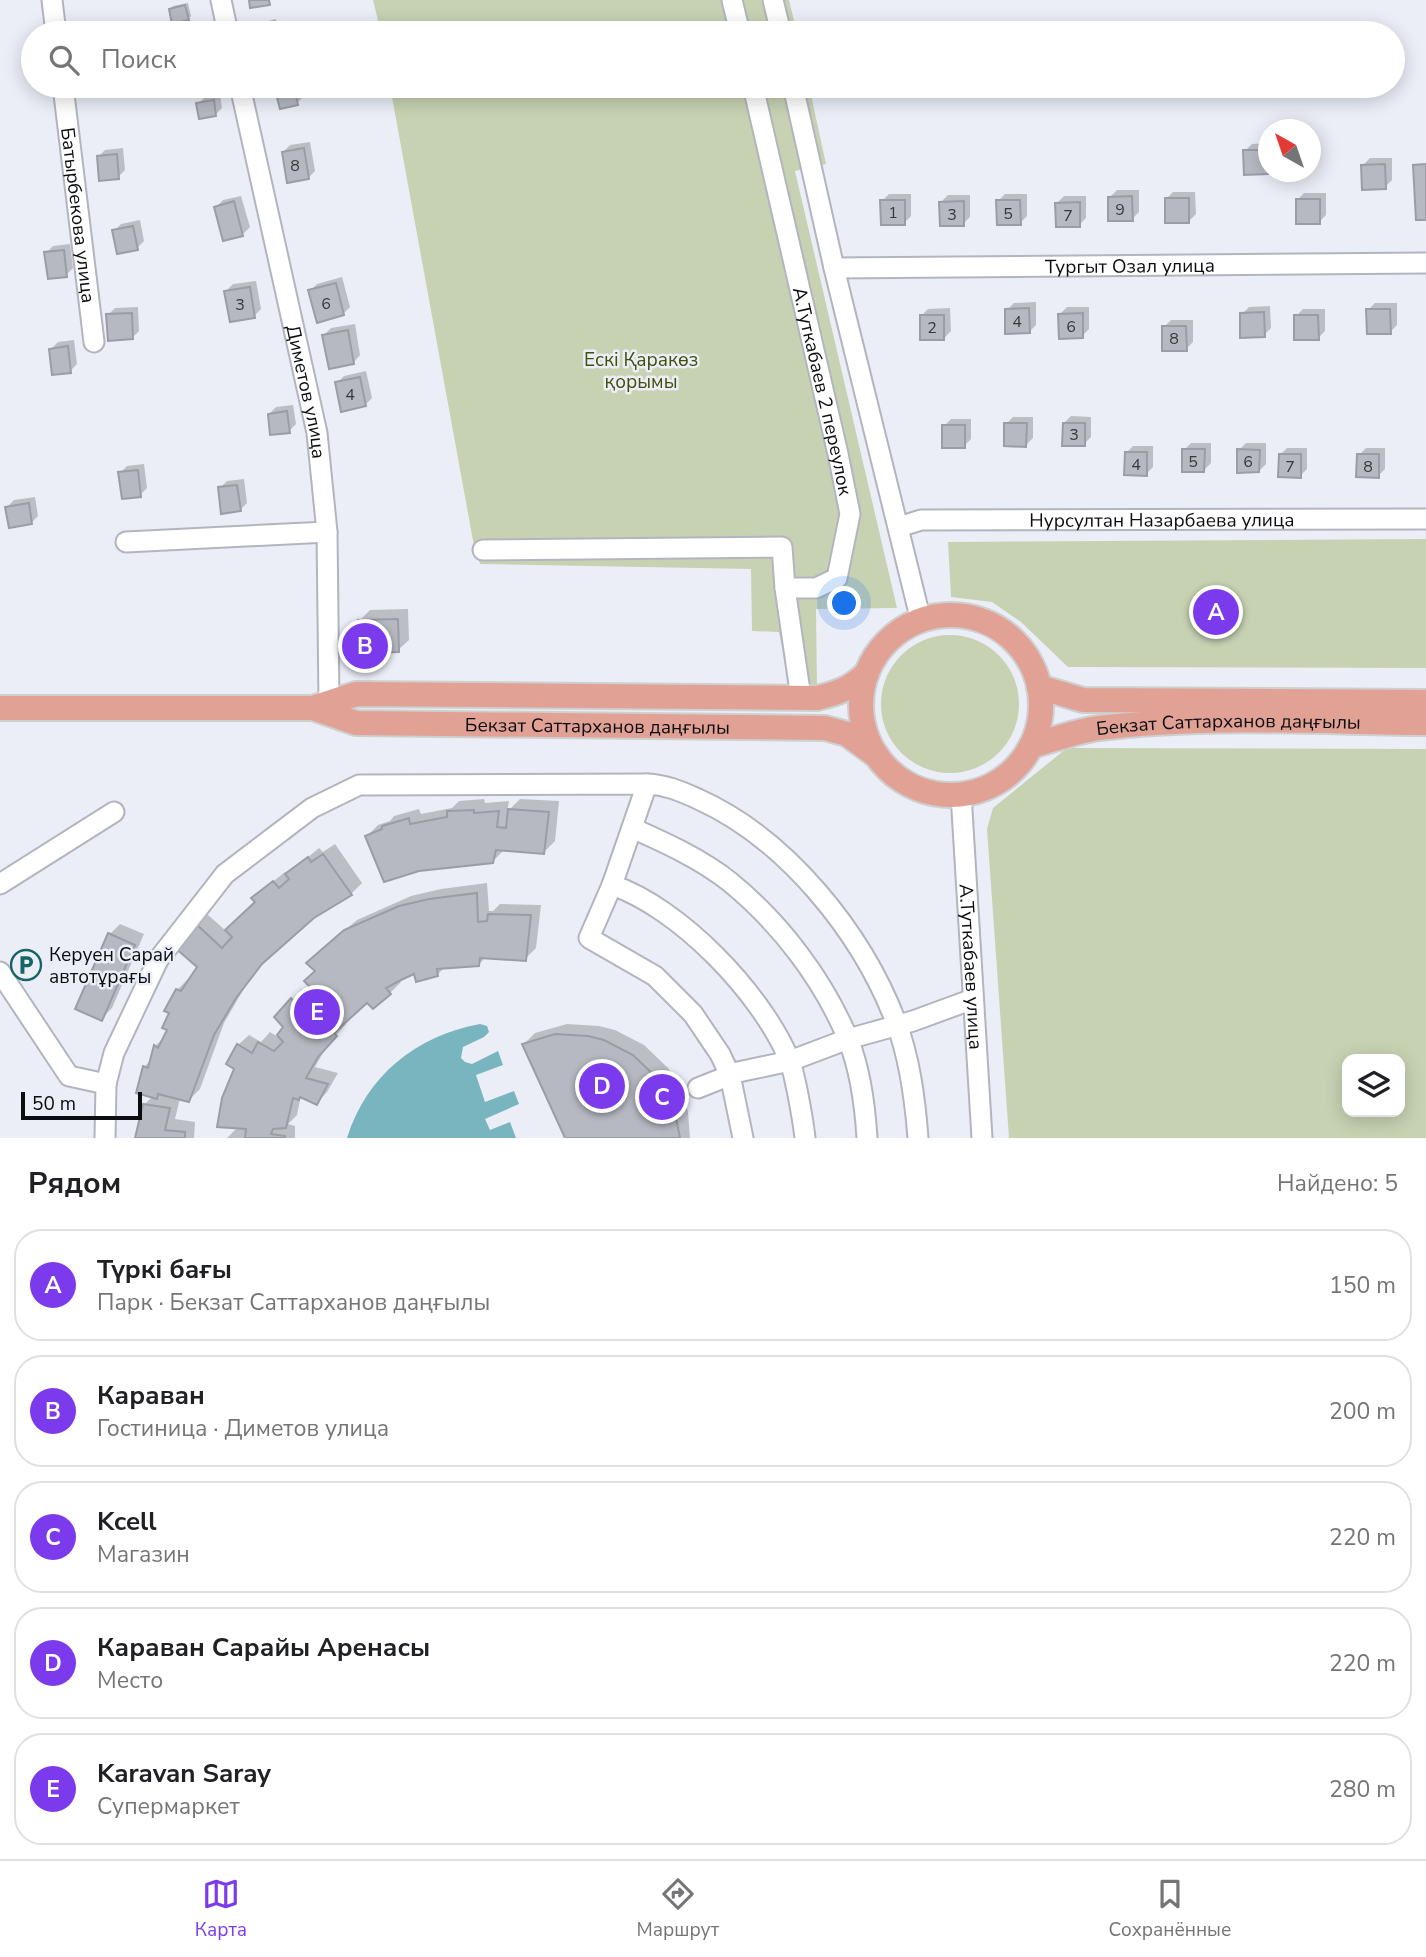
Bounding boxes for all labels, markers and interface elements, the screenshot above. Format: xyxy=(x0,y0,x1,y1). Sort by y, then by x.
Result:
search box xyxy=(21,21,1405,98)
icon: search xyxy=(45,41,83,79)
text: Поиск xyxy=(101,42,177,77)
north arrow xyxy=(1258,119,1321,182)
street label: Батырбекова улица xyxy=(54,126,101,305)
house number: 8 xyxy=(290,155,300,177)
house number: 9 xyxy=(1115,199,1125,221)
house number: 1 xyxy=(888,202,898,224)
house number: 5 xyxy=(1003,203,1013,225)
house number: 3 xyxy=(947,204,957,226)
house number: 7 xyxy=(1063,205,1073,227)
street label: Тургыт Озал улица xyxy=(1045,253,1215,280)
street label: А.Туткабаев 2 переулок xyxy=(786,284,858,498)
house number: 6 xyxy=(321,293,331,315)
house number: 3 xyxy=(235,294,245,316)
house number: 4 xyxy=(1012,311,1022,333)
house number: 6 xyxy=(1066,316,1076,338)
house number: 2 xyxy=(927,317,937,339)
street label: Диметов улица xyxy=(279,322,332,460)
house number: 8 xyxy=(1169,328,1179,350)
park label: Ескі Қаракөз қорымы xyxy=(584,347,698,395)
house number: 4 xyxy=(345,384,355,406)
house number: 3 xyxy=(1069,424,1079,446)
house number: 5 xyxy=(1188,451,1198,473)
house number: 6 xyxy=(1243,451,1253,473)
house number: 4 xyxy=(1131,454,1141,476)
house number: 7 xyxy=(1285,456,1295,478)
house number: 8 xyxy=(1363,456,1373,478)
street label: Нурсултан Назарбаева улица xyxy=(1029,507,1295,534)
your location xyxy=(827,586,861,620)
pin: A xyxy=(1193,586,1239,638)
pin: B xyxy=(342,620,388,672)
street label: Бекзат Саттарханов даңғылы xyxy=(1095,708,1361,742)
street label: Бекзат Саттарханов даңғылы xyxy=(465,712,730,741)
street label: А.Туткабаев улица xyxy=(953,883,989,1050)
place label: Керуен Сарай автотұрағы xyxy=(49,942,174,990)
parking icon: Керуен Сарай автотұрағы xyxy=(9,948,43,982)
pin: E xyxy=(294,986,340,1038)
map controls xyxy=(1342,1054,1405,1117)
button: layers xyxy=(1342,1054,1405,1117)
pin: D xyxy=(579,1060,625,1112)
pin: C xyxy=(639,1071,685,1123)
scale bar xyxy=(21,1089,142,1121)
text: 50 m xyxy=(32,1091,76,1117)
text: Рядом xyxy=(28,1163,121,1204)
text: Найдено: 5 xyxy=(1277,1168,1398,1199)
text: Түркі бағы xyxy=(97,1252,232,1287)
text: A xyxy=(44,1270,62,1301)
text: 150 m xyxy=(1329,1270,1396,1301)
text: Парк · Бекзат Саттарханов даңғылы xyxy=(97,1287,490,1318)
text: Караван xyxy=(97,1378,205,1413)
text: B xyxy=(45,1396,61,1427)
text: 200 m xyxy=(1329,1396,1396,1427)
text: Гостиница · Диметов улица xyxy=(97,1413,389,1444)
text: Kcell xyxy=(97,1504,157,1539)
text: C xyxy=(45,1522,61,1553)
text: 220 m xyxy=(1329,1522,1396,1553)
text: Магазин xyxy=(97,1539,190,1570)
text: Караван Сарайы Аренасы xyxy=(97,1630,430,1665)
text: D xyxy=(44,1648,62,1679)
text: 220 m xyxy=(1329,1648,1396,1679)
text: Место xyxy=(97,1665,163,1696)
text: Karavan Saray xyxy=(97,1756,271,1791)
text: E xyxy=(46,1774,60,1805)
text: 280 m xyxy=(1329,1774,1396,1805)
text: Супермаркет xyxy=(97,1791,240,1822)
tab: Карта xyxy=(195,1875,247,1943)
tab: Маршрут xyxy=(637,1875,719,1943)
tab: Сохранённые xyxy=(1109,1875,1231,1943)

